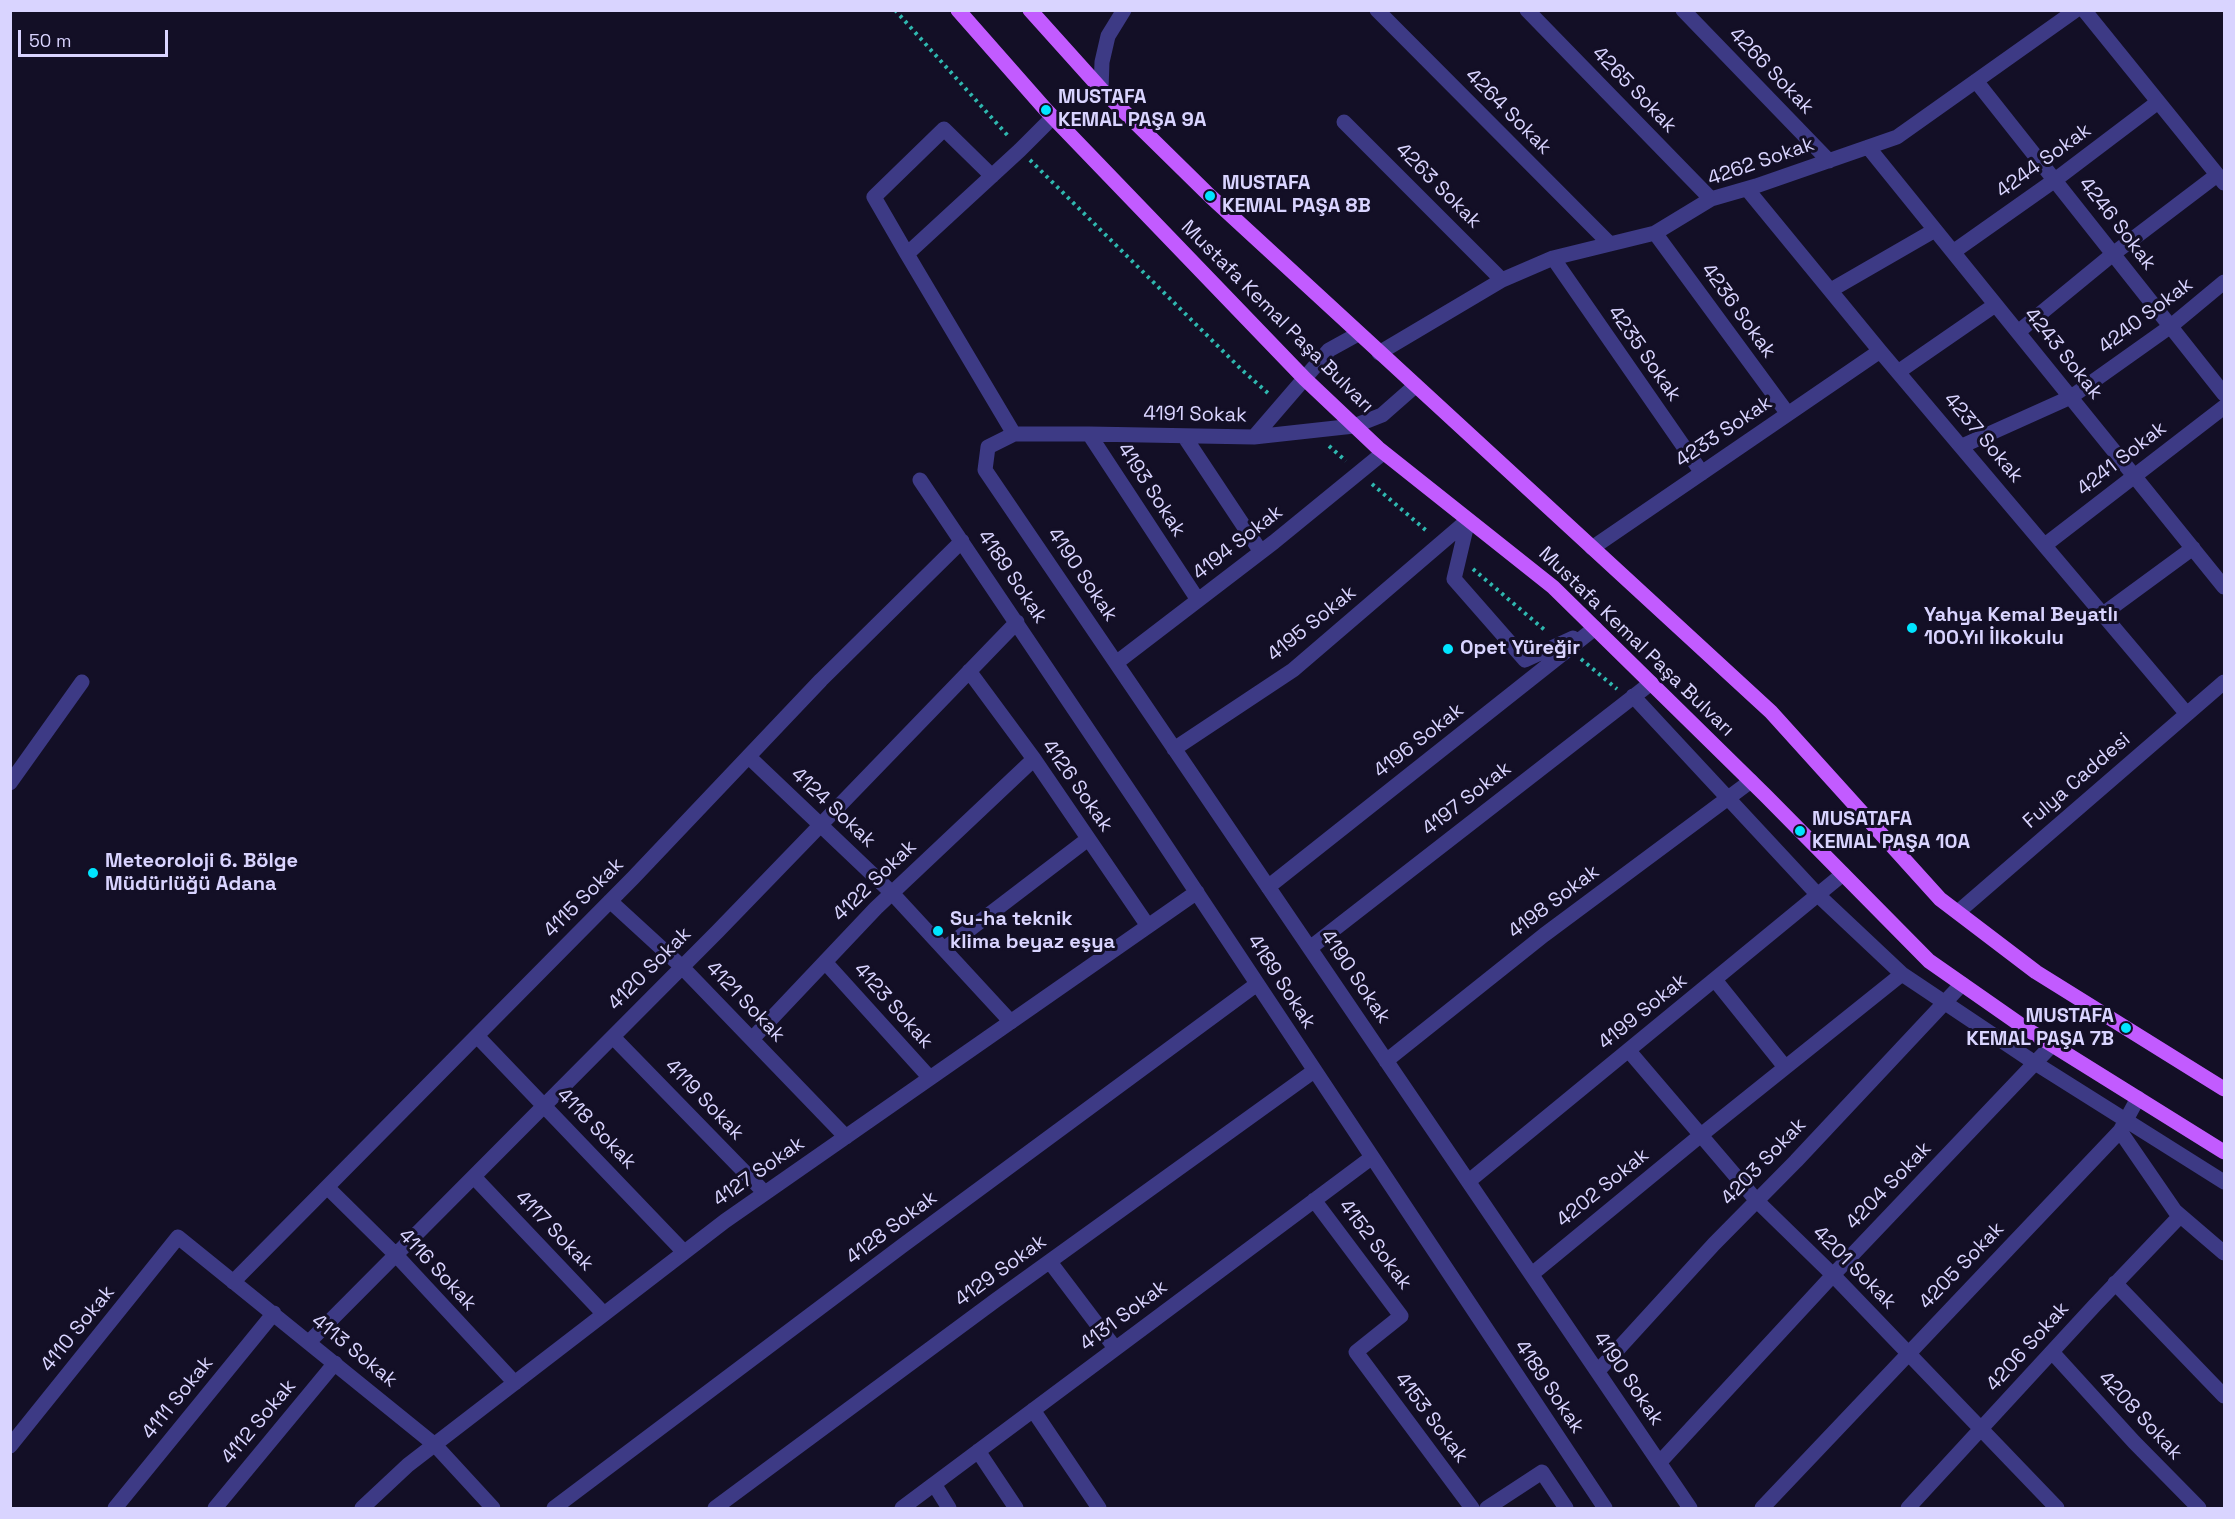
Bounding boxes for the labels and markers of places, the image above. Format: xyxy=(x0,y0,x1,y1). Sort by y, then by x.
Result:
place label: MUSTAFA KEMAL PAŞA 9A xyxy=(1058,86,1206,133)
marker: MUSTAFA KEMAL PAŞA 9A xyxy=(1039,103,1053,117)
place label: MUSTAFA KEMAL PAŞA 8B xyxy=(1222,172,1371,219)
marker: MUSTAFA KEMAL PAŞA 8B xyxy=(1203,189,1217,203)
place label: Yahya Kemal Beyatlı 100.Yıl İlkokulu xyxy=(1924,604,2118,651)
marker: Yahya Kemal Beyatlı 100.Yıl İlkokulu xyxy=(1905,621,1919,635)
place label: Opet Yüreğir xyxy=(1460,637,1580,661)
marker: Opet Yüreğir xyxy=(1441,642,1455,656)
place label: MUSATAFA KEMAL PAŞA 10A xyxy=(1812,808,1970,855)
marker: MUSATAFA KEMAL PAŞA 10A xyxy=(1793,824,1807,838)
place label: Meteoroloji 6. Bölge Müdürlüğü Adana xyxy=(105,850,298,897)
marker: Meteoroloji 6. Bölge Müdürlüğü Adana xyxy=(86,866,100,880)
place label: Su-ha teknik klima beyaz eşya xyxy=(950,908,1115,955)
marker: Su-ha teknik klima beyaz eşya xyxy=(931,924,945,938)
place label: MUSTAFA KEMAL PAŞA 7B xyxy=(1966,1005,2114,1052)
marker: MUSTAFA KEMAL PAŞA 7B xyxy=(2119,1021,2133,1035)

